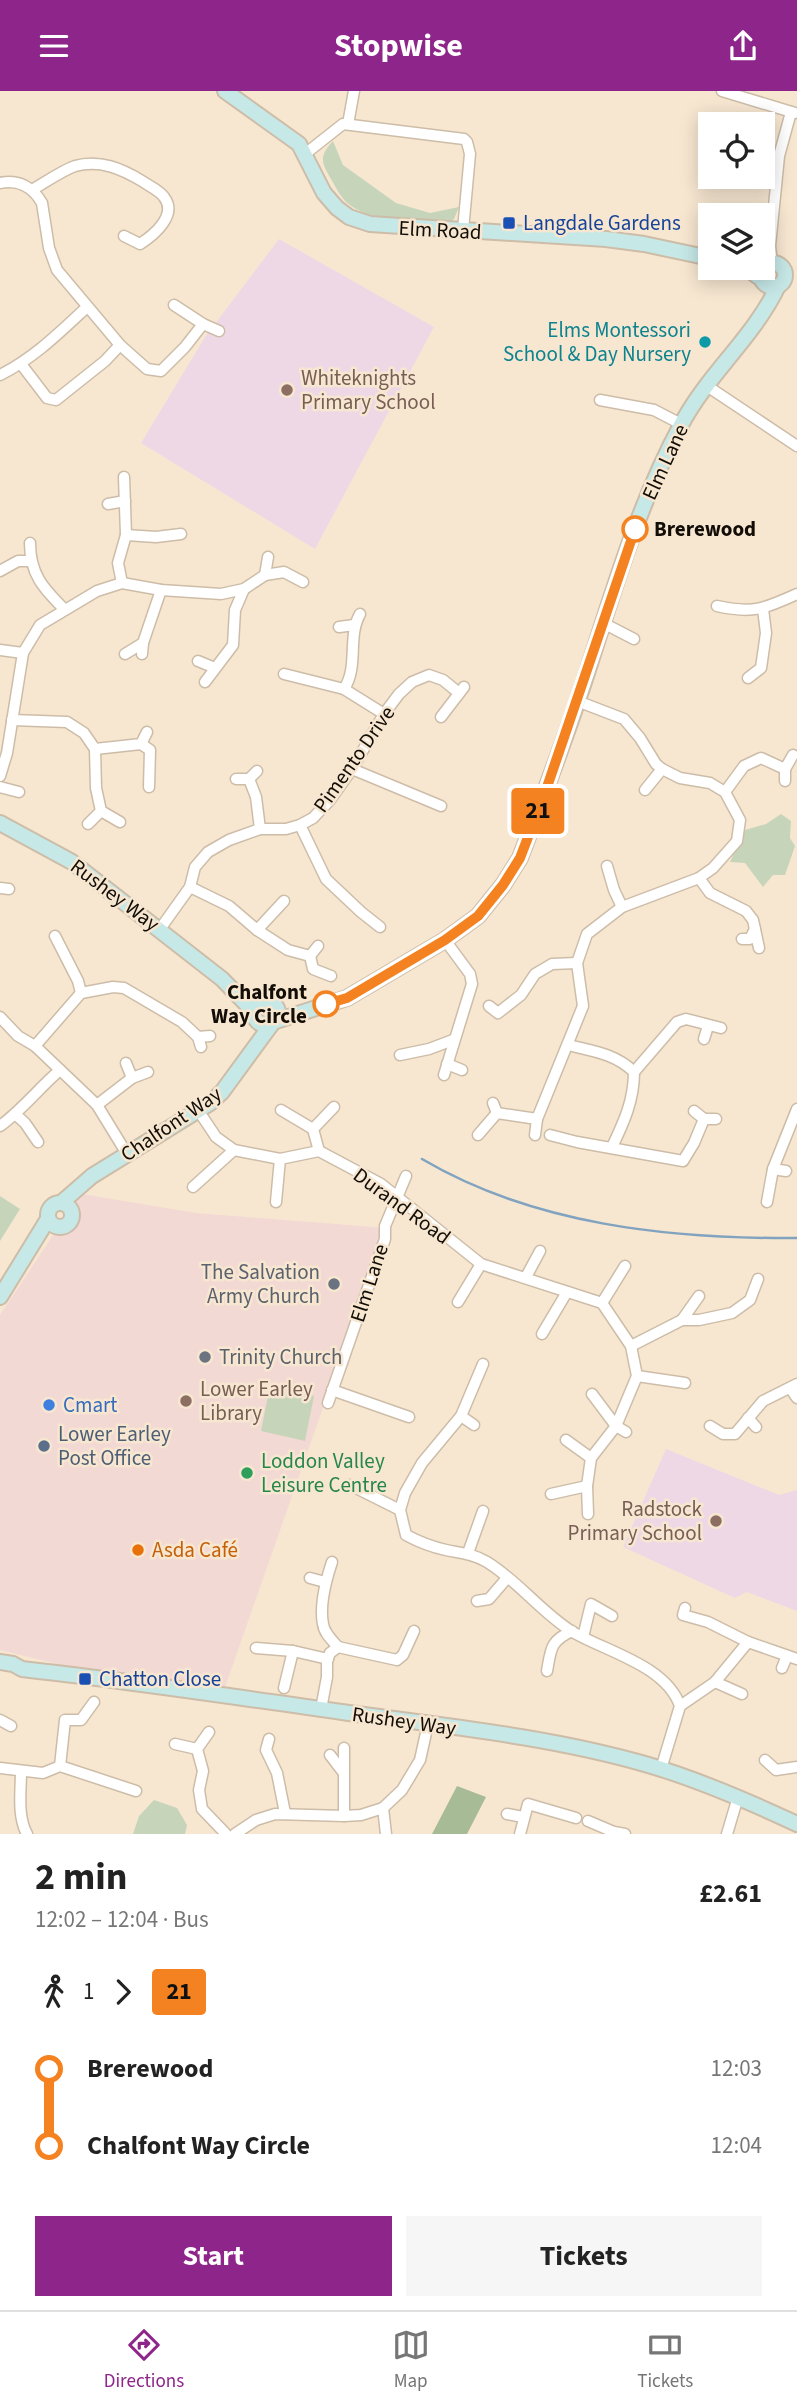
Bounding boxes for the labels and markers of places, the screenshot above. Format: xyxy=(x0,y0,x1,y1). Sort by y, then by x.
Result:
place label: Langdale Gardens xyxy=(523,208,681,238)
marker: Langdale Gardens xyxy=(501,215,517,231)
place label: Elms Montessori School & Day Nursery xyxy=(503,315,691,369)
marker: Elms Montessori School & Day Nursery xyxy=(697,334,713,350)
place label: Whiteknights Primary School xyxy=(301,363,436,417)
marker: Whiteknights Primary School xyxy=(279,382,295,398)
place label: Brerewood xyxy=(654,514,756,544)
marker: Brerewood xyxy=(622,516,648,542)
place label: Chalfont Way Circle xyxy=(211,977,307,1031)
marker: Chalfont Way Circle xyxy=(313,991,339,1017)
place label: The Salvation Army Church xyxy=(201,1257,320,1311)
marker: The Salvation Army Church xyxy=(326,1276,342,1292)
place label: Trinity Church xyxy=(219,1342,342,1372)
marker: Trinity Church xyxy=(197,1349,213,1365)
place label: Lower Earley Library xyxy=(200,1374,313,1428)
place label: Cmart xyxy=(63,1390,117,1420)
marker: Lower Earley Library xyxy=(178,1393,194,1409)
marker: Cmart xyxy=(41,1397,57,1413)
place label: Lower Earley Post Office xyxy=(58,1419,171,1473)
marker: Lower Earley Post Office xyxy=(36,1438,52,1454)
place label: Loddon Valley Leisure Centre xyxy=(261,1446,387,1500)
marker: Loddon Valley Leisure Centre xyxy=(239,1465,255,1481)
place label: Radstock Primary School xyxy=(568,1494,703,1548)
marker: Radstock Primary School xyxy=(708,1513,724,1529)
place label: Asda Café xyxy=(152,1535,238,1565)
marker: Asda Café xyxy=(130,1542,146,1558)
place label: Chatton Close xyxy=(99,1664,221,1694)
marker: Chatton Close xyxy=(77,1671,93,1687)

